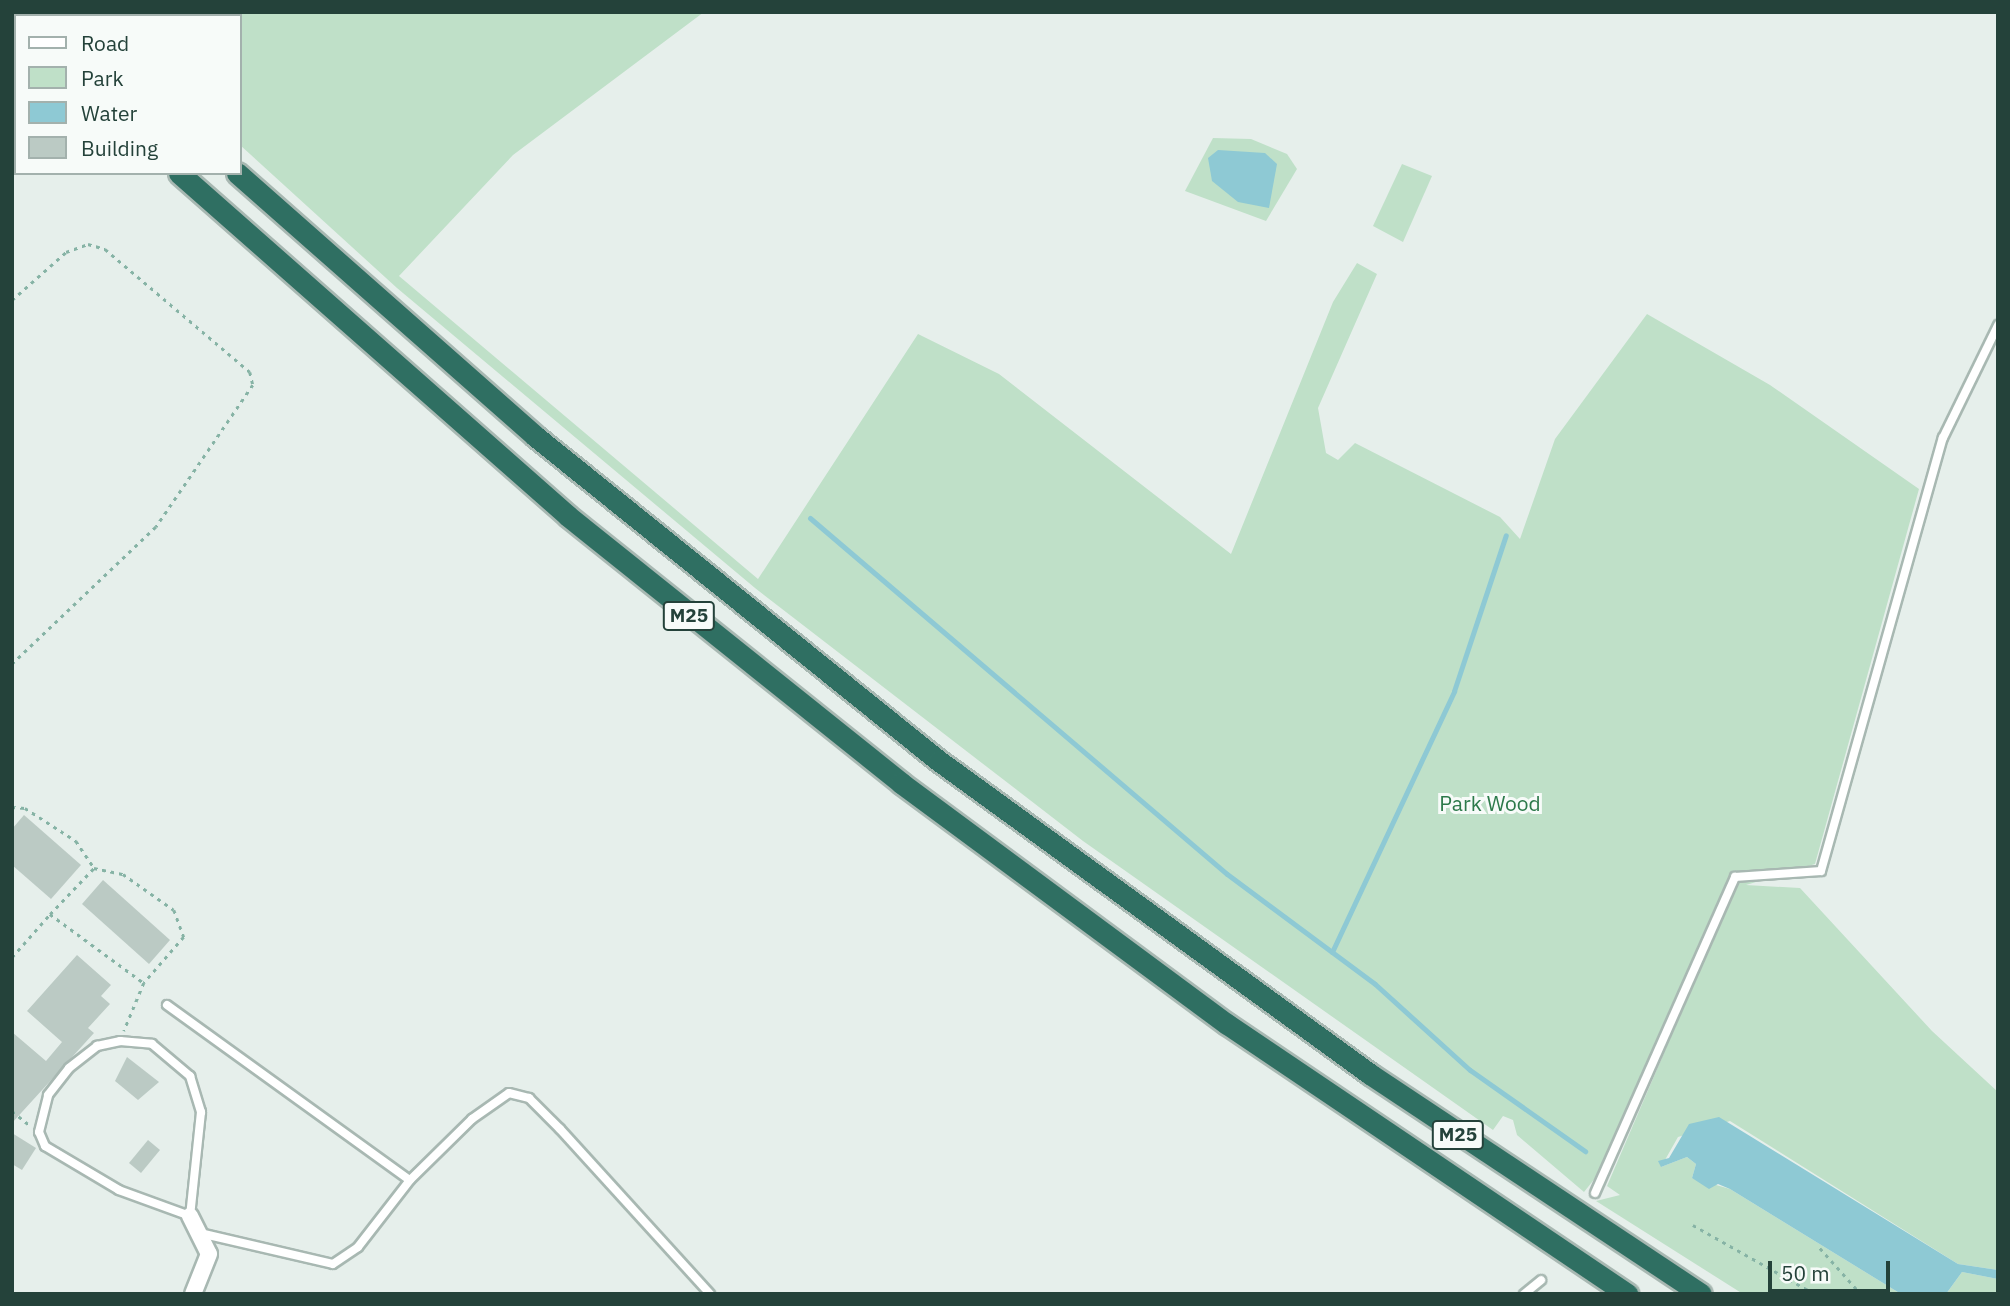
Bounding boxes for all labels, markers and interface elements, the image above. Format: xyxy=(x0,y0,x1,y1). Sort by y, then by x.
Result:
legend xyxy=(14,14,242,175)
text: Road xyxy=(81,29,129,57)
text: Park xyxy=(81,64,124,92)
text: Water xyxy=(81,99,137,127)
text: Building xyxy=(81,134,158,162)
road number: M25 xyxy=(663,600,715,632)
park label: Park Wood xyxy=(1439,790,1541,816)
road number: M25 xyxy=(1432,1120,1484,1150)
scale bar xyxy=(1772,1246,1895,1290)
text: 50 m xyxy=(1781,1259,1830,1287)

